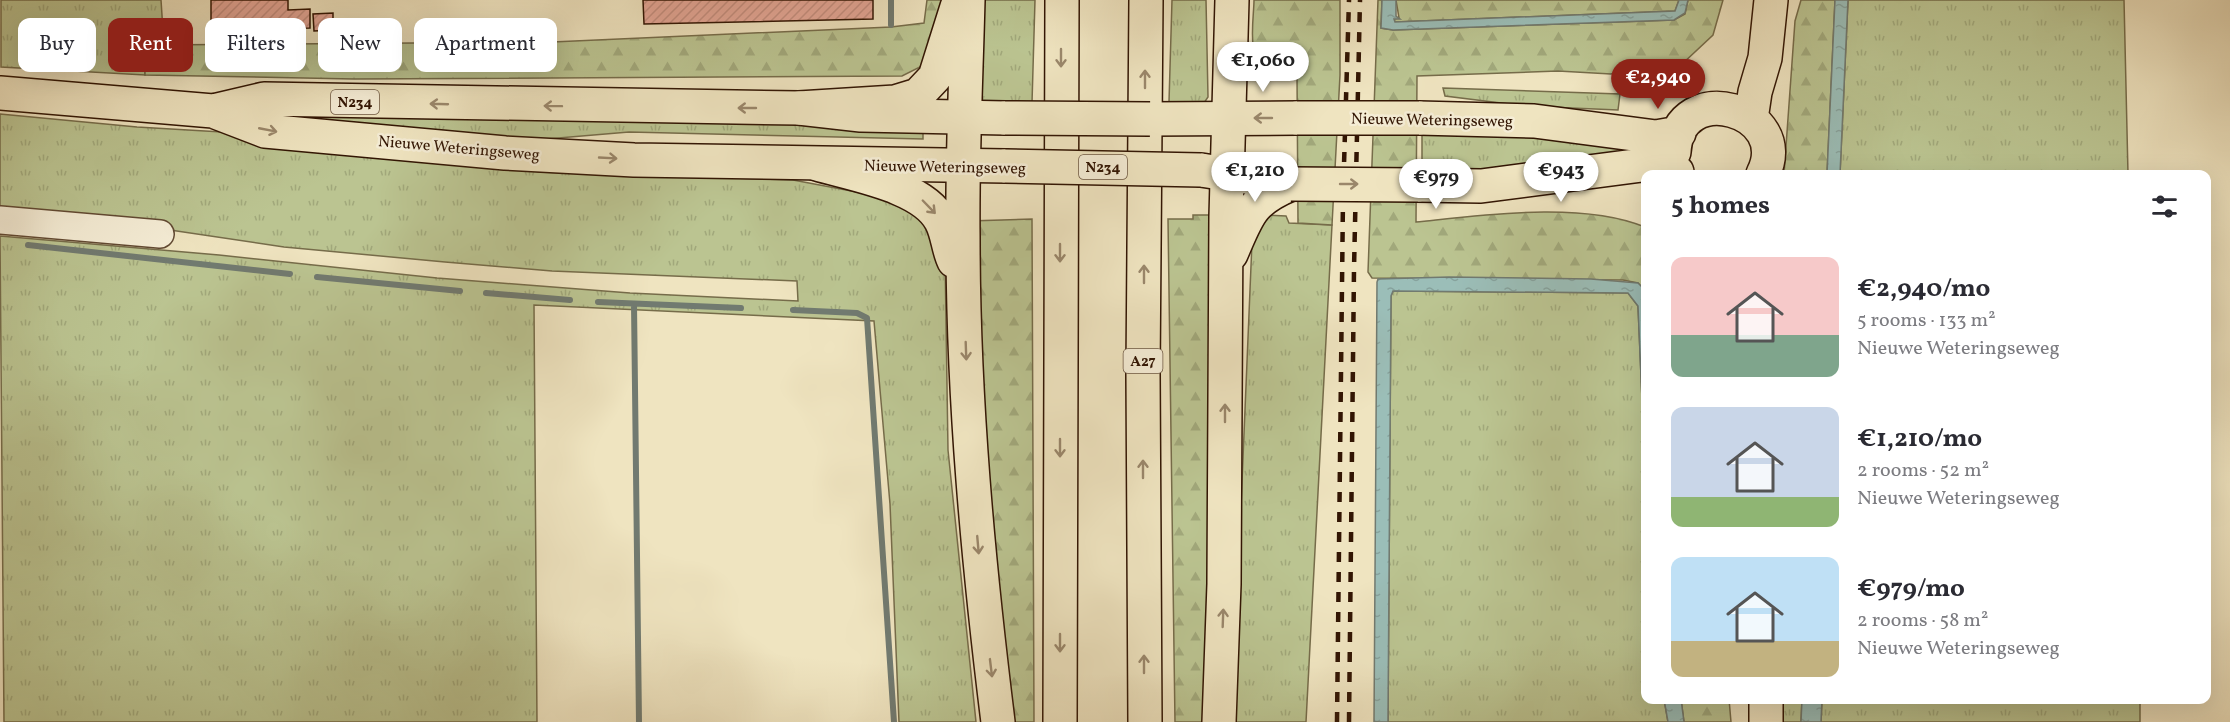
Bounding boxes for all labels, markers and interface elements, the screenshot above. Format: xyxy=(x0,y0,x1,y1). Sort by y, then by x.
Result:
chip: Buy xyxy=(18,18,96,72)
chip: Rent xyxy=(108,18,193,72)
chip: Filters xyxy=(205,18,306,72)
chip: New xyxy=(318,18,402,72)
chip: Apartment xyxy=(414,18,557,72)
pin: €1,060 xyxy=(1214,42,1312,93)
text: €1,060 xyxy=(1231,47,1295,75)
one-way arrow xyxy=(1055,48,1067,68)
pin: €2,940 xyxy=(1609,59,1707,110)
text: €2,940 xyxy=(1625,64,1691,92)
one-way arrow xyxy=(1139,69,1151,89)
road number: N234 xyxy=(331,90,379,114)
one-way arrow xyxy=(429,98,449,110)
one-way arrow xyxy=(544,100,564,112)
one-way arrow xyxy=(738,102,758,114)
street label: Nieuwe Weteringseweg xyxy=(1351,109,1513,133)
one-way arrow xyxy=(1254,112,1274,124)
one-way arrow xyxy=(258,125,278,136)
street label: Nieuwe Weteringseweg xyxy=(377,131,541,167)
pin: €1,210 xyxy=(1206,152,1304,203)
pin: €943 xyxy=(1525,152,1597,203)
one-way arrow xyxy=(597,153,617,164)
road number: N234 xyxy=(1079,155,1127,179)
street label: Nieuwe Weteringseweg xyxy=(864,156,1026,180)
text: €1,210 xyxy=(1225,157,1285,185)
text: €943 xyxy=(1537,157,1585,185)
pin: €979 xyxy=(1400,159,1472,210)
text: €979 xyxy=(1413,164,1459,192)
one-way arrow xyxy=(1339,178,1359,190)
text: 5 homes xyxy=(1671,188,1770,224)
icon: filters xyxy=(2148,190,2181,223)
one-way arrow xyxy=(922,199,936,214)
one-way arrow xyxy=(1054,243,1066,263)
one-way arrow xyxy=(1138,264,1149,284)
text: €2,940/mo xyxy=(1857,271,1990,307)
icon: home xyxy=(1719,281,1791,353)
text: 5 rooms · 133 m² xyxy=(1857,307,1996,335)
text: Nieuwe Weteringseweg xyxy=(1857,335,2060,363)
one-way arrow xyxy=(960,340,972,360)
road number: A27 xyxy=(1124,349,1162,373)
one-way arrow xyxy=(1219,403,1231,423)
text: €1,210/mo xyxy=(1857,421,1982,457)
icon: home xyxy=(1719,431,1791,503)
one-way arrow xyxy=(1054,438,1066,458)
text: 2 rooms · 52 m² xyxy=(1857,457,1989,485)
one-way arrow xyxy=(1137,459,1149,479)
text: Nieuwe Weteringseweg xyxy=(1857,485,2060,513)
one-way arrow xyxy=(973,535,984,555)
text: €979/mo xyxy=(1857,571,1965,607)
icon: home xyxy=(1719,581,1791,653)
text: 2 rooms · 58 m² xyxy=(1857,607,1988,635)
one-way arrow xyxy=(1217,609,1228,629)
one-way arrow xyxy=(1054,633,1066,653)
text: Nieuwe Weteringseweg xyxy=(1857,635,2060,663)
one-way arrow xyxy=(1138,654,1150,674)
one-way arrow xyxy=(986,658,997,678)

